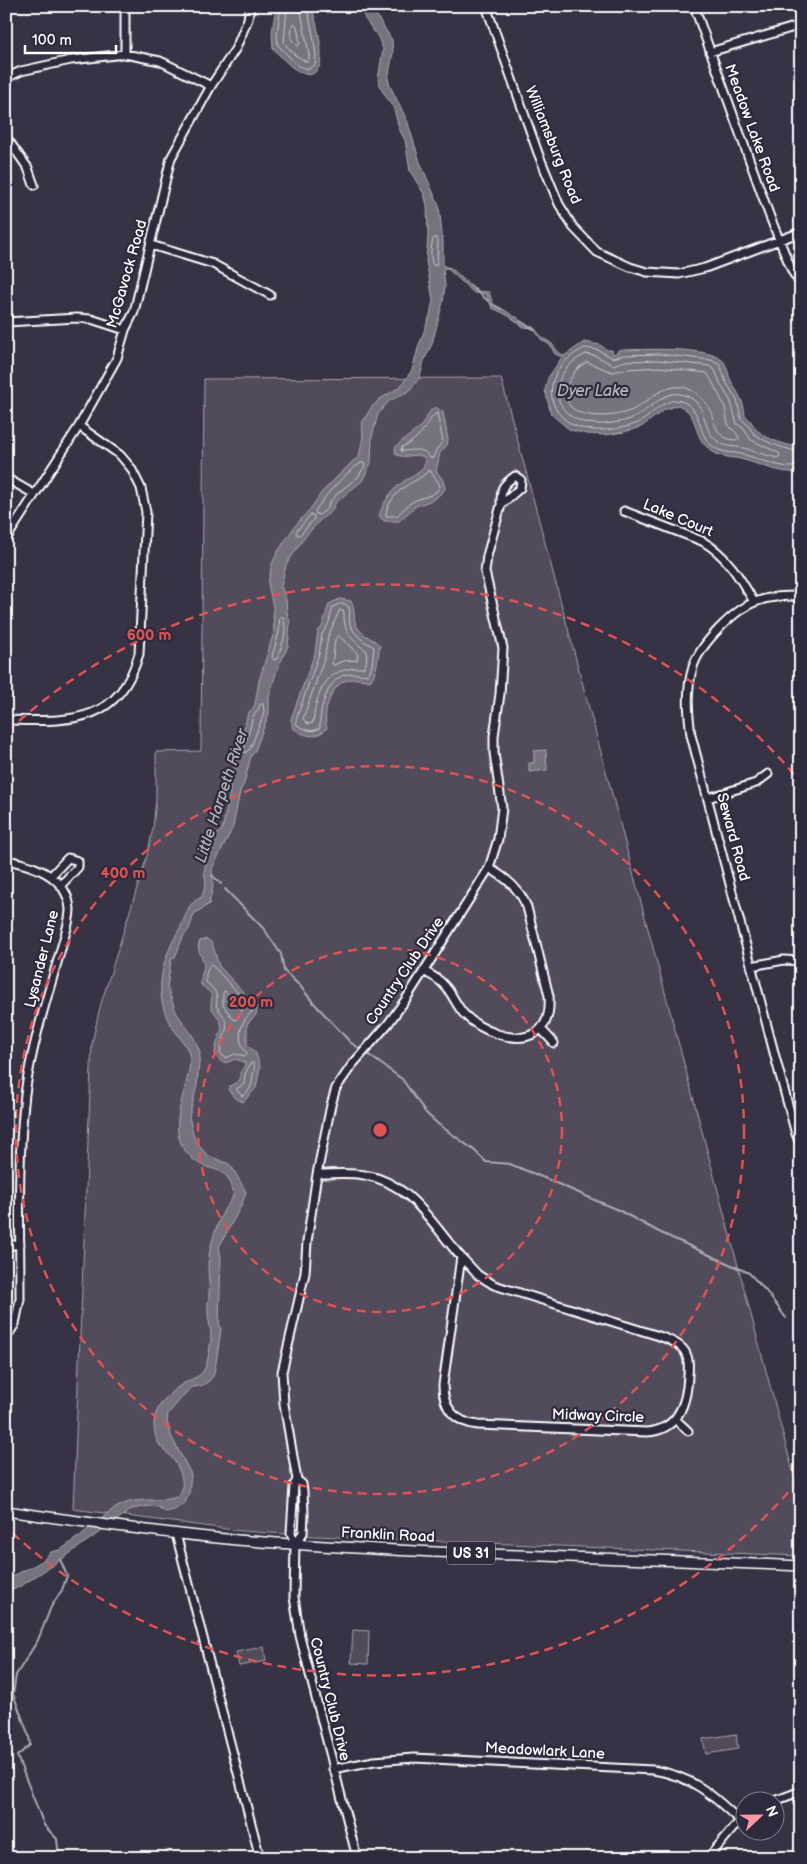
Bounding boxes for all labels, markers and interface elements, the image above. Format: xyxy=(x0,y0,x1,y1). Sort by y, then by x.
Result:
scale bar xyxy=(25,22,116,54)
text: 100 m xyxy=(32,31,72,50)
street label: Meadow Lake Road xyxy=(720,62,784,194)
street label: Williamsburg Road xyxy=(521,83,585,207)
street label: McGavock Road xyxy=(102,218,152,330)
water label: Dyer Lake xyxy=(557,382,629,401)
street label: Lake Court xyxy=(640,495,716,541)
text: 600 m xyxy=(127,626,172,645)
water label: Little Harpeth River xyxy=(191,725,253,865)
street label: Seward Road xyxy=(712,791,754,883)
text: 400 m xyxy=(101,864,145,883)
street label: Lysander Lane xyxy=(21,908,63,1010)
street label: Country Club Drive xyxy=(362,913,448,1029)
text: 200 m xyxy=(229,993,273,1012)
centre of rings xyxy=(371,1121,389,1139)
street label: Midway Circle xyxy=(552,1405,644,1427)
street label: Franklin Road xyxy=(341,1523,435,1547)
road number: US 31 xyxy=(447,1542,495,1565)
street label: Country Club Drive xyxy=(305,1635,355,1763)
street label: Meadowlark Lane xyxy=(485,1738,606,1764)
north arrow xyxy=(734,1792,784,1842)
text: N xyxy=(762,1803,781,1819)

